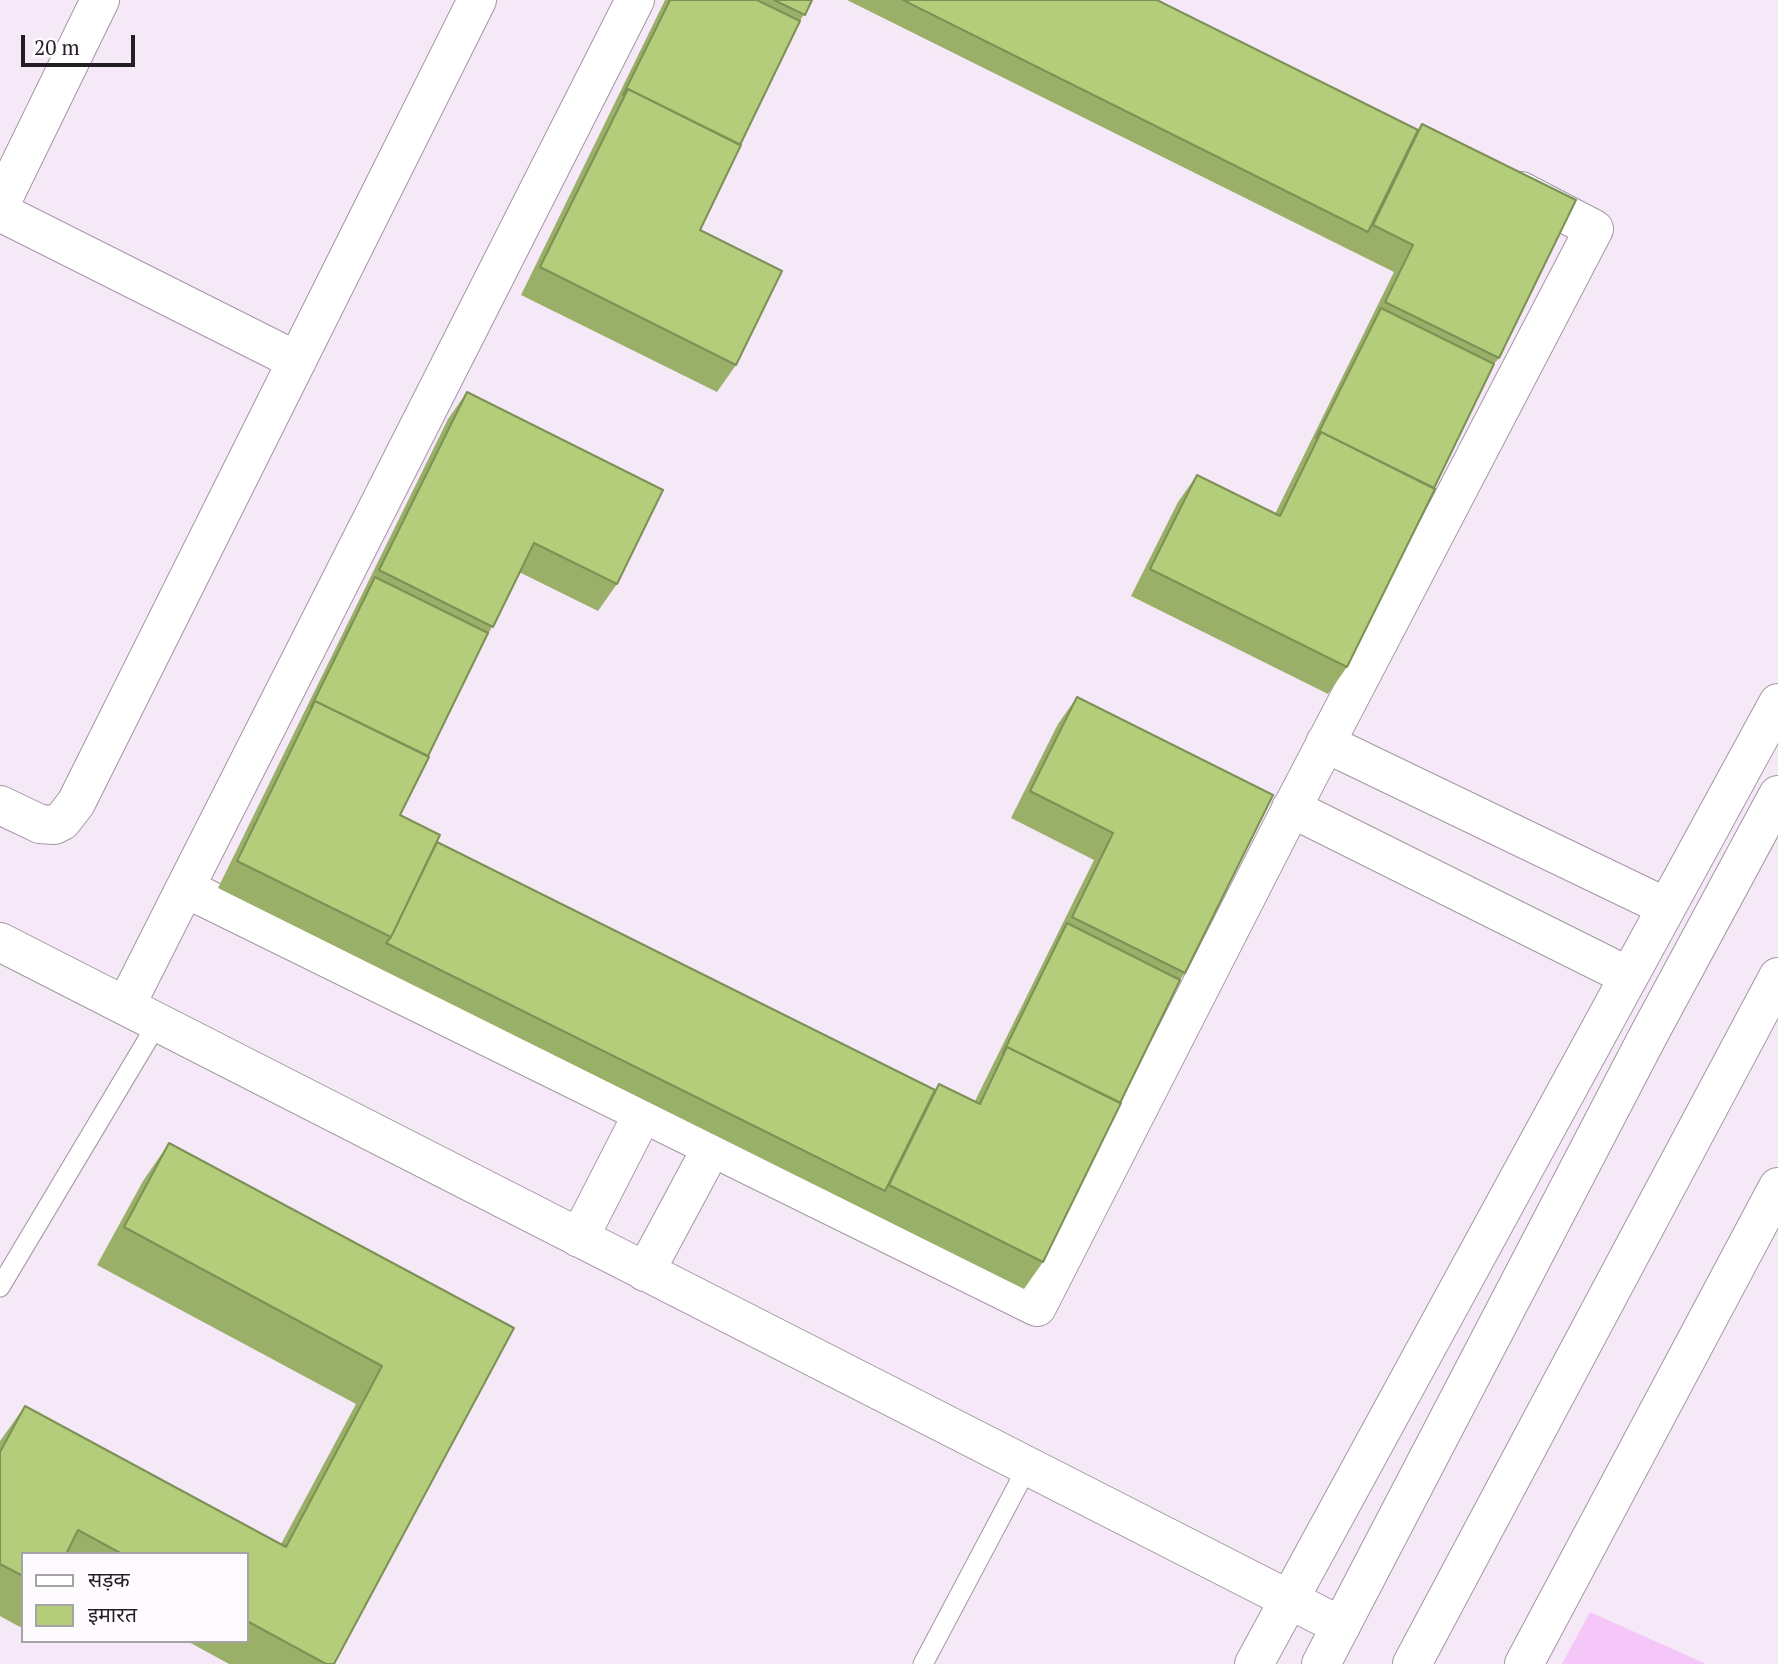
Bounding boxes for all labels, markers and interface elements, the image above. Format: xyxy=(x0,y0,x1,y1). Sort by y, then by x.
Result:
scale bar xyxy=(24,21,138,65)
text: 20 m xyxy=(34,33,80,61)
legend xyxy=(21,1552,248,1643)
text: सड़क xyxy=(88,1565,130,1593)
text: इमारत xyxy=(88,1600,137,1628)

